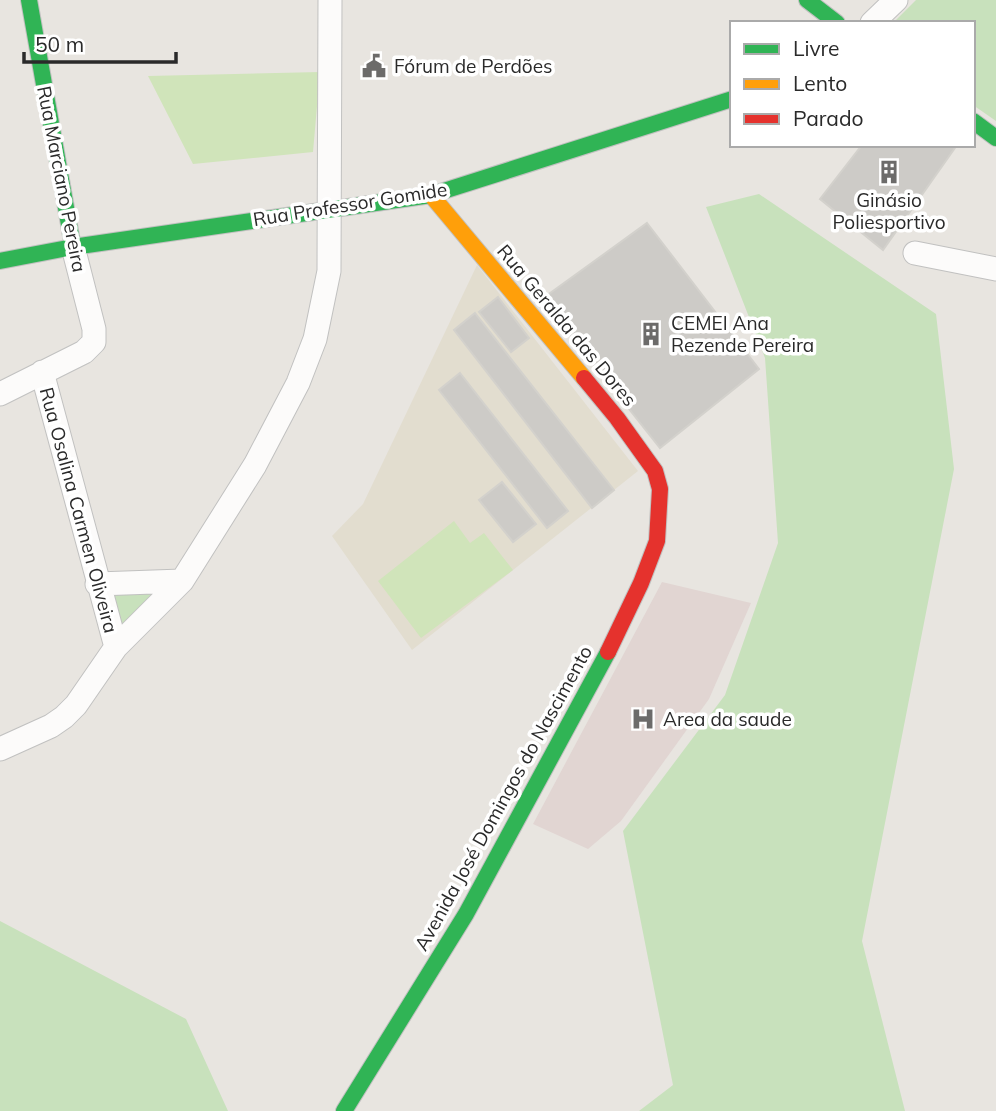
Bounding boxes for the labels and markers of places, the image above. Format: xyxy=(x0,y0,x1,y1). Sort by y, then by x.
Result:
public building icon: Fórum de Perdões xyxy=(360,52,388,80)
place label: Fórum de Perdões xyxy=(394,54,552,78)
building icon: Ginásio Poliesportivo xyxy=(875,158,903,186)
place label: Ginásio Poliesportivo xyxy=(832,188,946,234)
place label: CEMEI Ana Rezende Pereira xyxy=(671,311,814,357)
building icon: CEMEI Ana Rezende Pereira xyxy=(637,320,665,348)
hospital icon: Area da saude xyxy=(629,705,657,733)
place label: Area da saude xyxy=(663,707,792,731)

